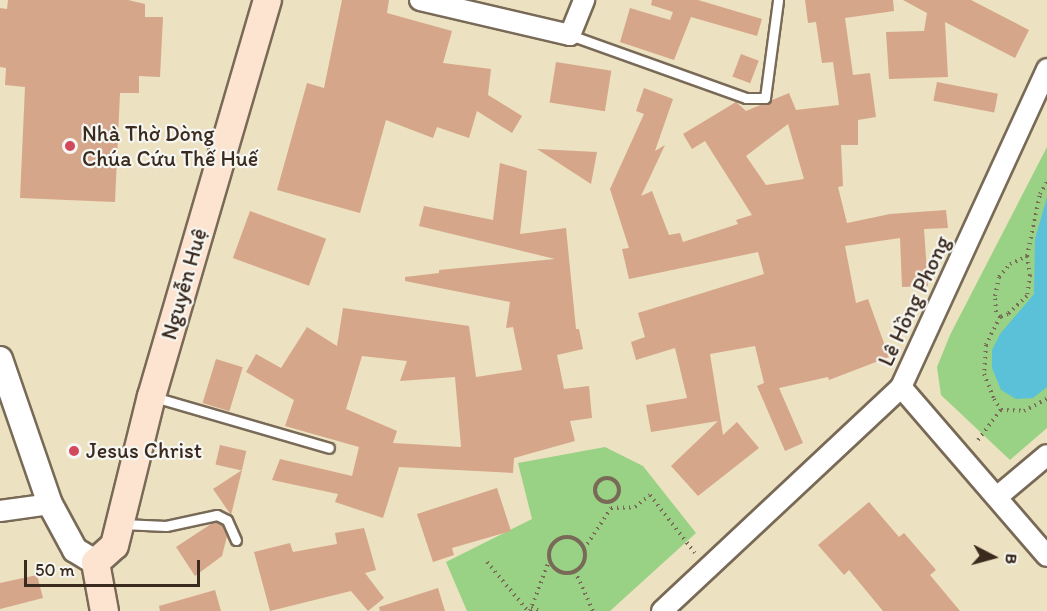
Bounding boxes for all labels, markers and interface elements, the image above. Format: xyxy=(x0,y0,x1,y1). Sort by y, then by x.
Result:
place label: Nhà Thờ Dòng Chúa Cứu Thế Huế xyxy=(82,120,258,172)
marker: Nhà Thờ Dòng Chúa Cứu Thế Huế xyxy=(63,139,77,153)
street label: Nguyễn Huệ xyxy=(156,225,212,343)
street label: Lê Hồng Phong xyxy=(872,232,956,370)
place label: Jesus Christ xyxy=(86,438,202,464)
marker: Jesus Christ xyxy=(67,444,81,458)
north arrow xyxy=(963,527,1023,587)
scale bar xyxy=(27,548,202,586)
text: B xyxy=(1001,553,1021,565)
text: 50 m xyxy=(35,559,75,581)

